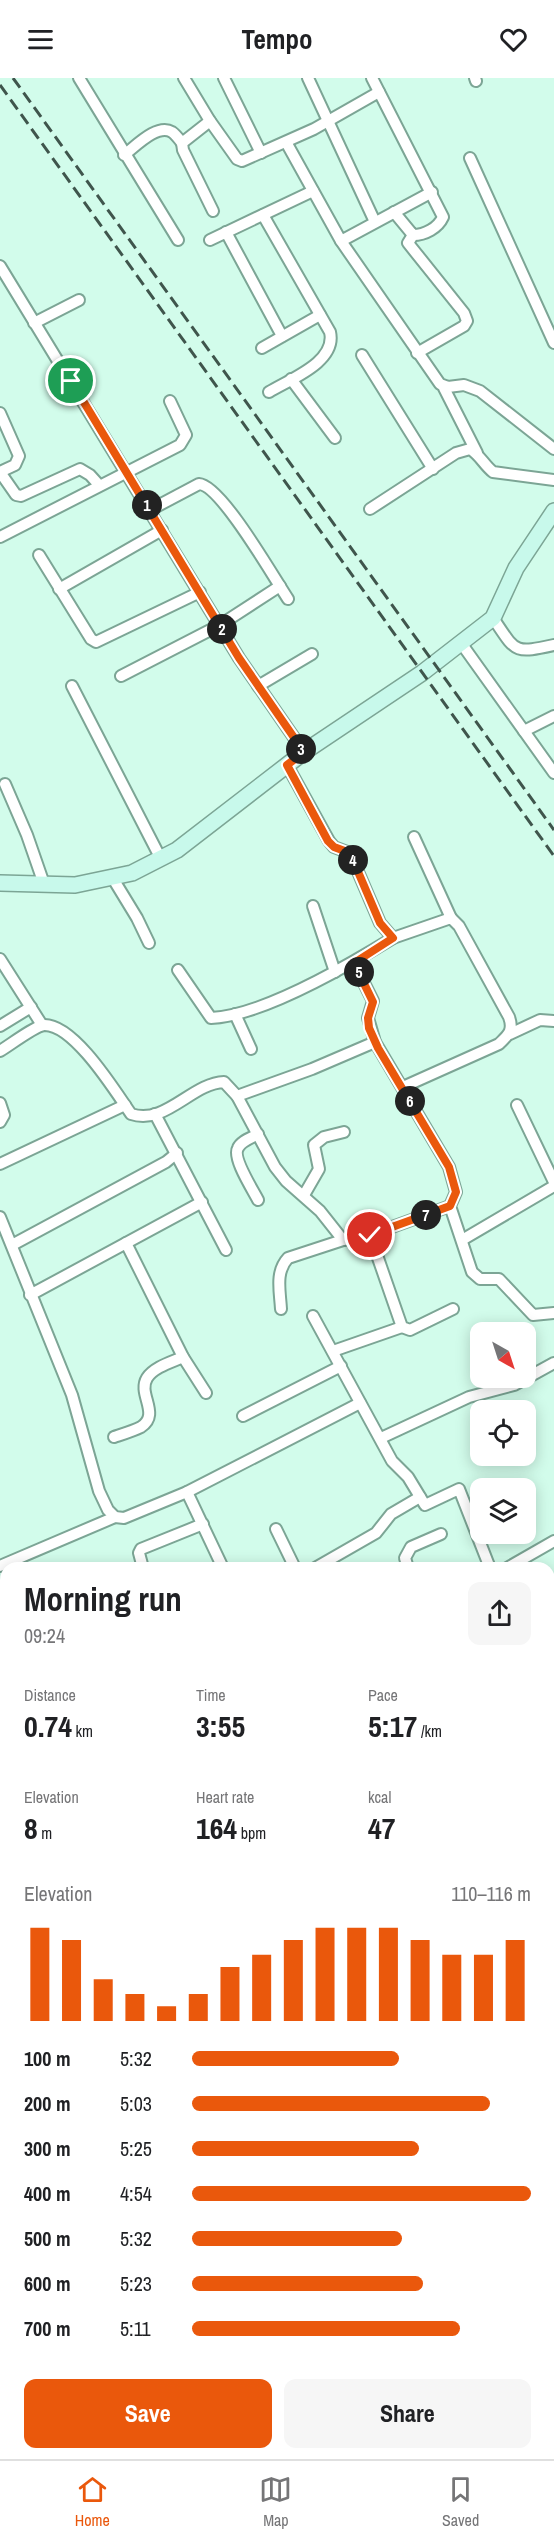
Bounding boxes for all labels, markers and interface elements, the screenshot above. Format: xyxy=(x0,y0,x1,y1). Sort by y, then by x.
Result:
text: Tempo xyxy=(242,21,312,57)
icon: menu xyxy=(24,23,57,56)
icon: heart xyxy=(497,23,530,56)
pin xyxy=(45,355,96,406)
icon: arrive xyxy=(54,364,87,397)
pin: 1 xyxy=(132,490,162,520)
text: 1 xyxy=(143,494,151,516)
pin: 2 xyxy=(207,614,237,644)
text: 2 xyxy=(218,618,226,640)
pin: 3 xyxy=(286,734,316,764)
text: 3 xyxy=(297,738,305,760)
pin: 4 xyxy=(338,845,368,875)
text: 4 xyxy=(349,849,357,871)
pin: 5 xyxy=(344,957,374,987)
text: 5 xyxy=(355,961,363,983)
pin: 6 xyxy=(395,1086,425,1116)
text: 6 xyxy=(406,1090,414,1112)
pin: 7 xyxy=(411,1200,441,1230)
text: 7 xyxy=(422,1204,430,1226)
pin xyxy=(344,1209,395,1260)
icon: check xyxy=(353,1218,386,1251)
north arrow xyxy=(470,1322,536,1388)
map controls xyxy=(470,1322,536,1544)
button: locate xyxy=(470,1400,536,1466)
button: layers xyxy=(470,1478,536,1544)
text: Morning run xyxy=(24,1577,182,1621)
button: share xyxy=(468,1582,531,1645)
text: 09:24 xyxy=(24,1622,65,1649)
text: Distance xyxy=(24,1684,76,1706)
text: Time xyxy=(196,1684,226,1706)
text: Pace xyxy=(368,1684,398,1706)
text: 0.74 xyxy=(24,1706,72,1746)
text: 3:55 xyxy=(196,1706,245,1746)
text: 5:17 xyxy=(368,1706,417,1746)
text: km xyxy=(72,1720,93,1742)
text: /km xyxy=(417,1720,442,1742)
text: Elevation xyxy=(24,1786,79,1808)
text: Heart rate xyxy=(196,1786,254,1808)
text: kcal xyxy=(368,1786,391,1808)
text: 8 xyxy=(24,1808,38,1848)
text: 164 xyxy=(196,1808,237,1848)
text: 47 xyxy=(368,1808,395,1848)
text: m xyxy=(38,1822,52,1844)
text: bpm xyxy=(237,1822,266,1844)
text: Elevation xyxy=(24,1880,92,1907)
text: 110–116 m xyxy=(451,1880,531,1907)
text: 100 m xyxy=(24,2045,71,2072)
text: 5:32 xyxy=(120,2045,152,2072)
text: 200 m xyxy=(24,2090,71,2117)
text: 5:03 xyxy=(120,2090,152,2117)
text: 300 m xyxy=(24,2135,71,2162)
text: 5:25 xyxy=(120,2135,152,2162)
text: 400 m xyxy=(24,2180,71,2207)
text: 4:54 xyxy=(120,2180,152,2207)
text: 500 m xyxy=(24,2225,71,2252)
text: 5:32 xyxy=(120,2225,152,2252)
text: 600 m xyxy=(24,2270,71,2297)
text: 5:23 xyxy=(120,2270,152,2297)
text: 700 m xyxy=(24,2315,71,2342)
text: 5:11 xyxy=(120,2315,151,2342)
button: Save xyxy=(24,2379,272,2448)
button: Share xyxy=(284,2379,531,2448)
tab: Home xyxy=(75,2473,110,2531)
tab: Map xyxy=(259,2473,292,2531)
tab: Saved xyxy=(442,2473,479,2531)

